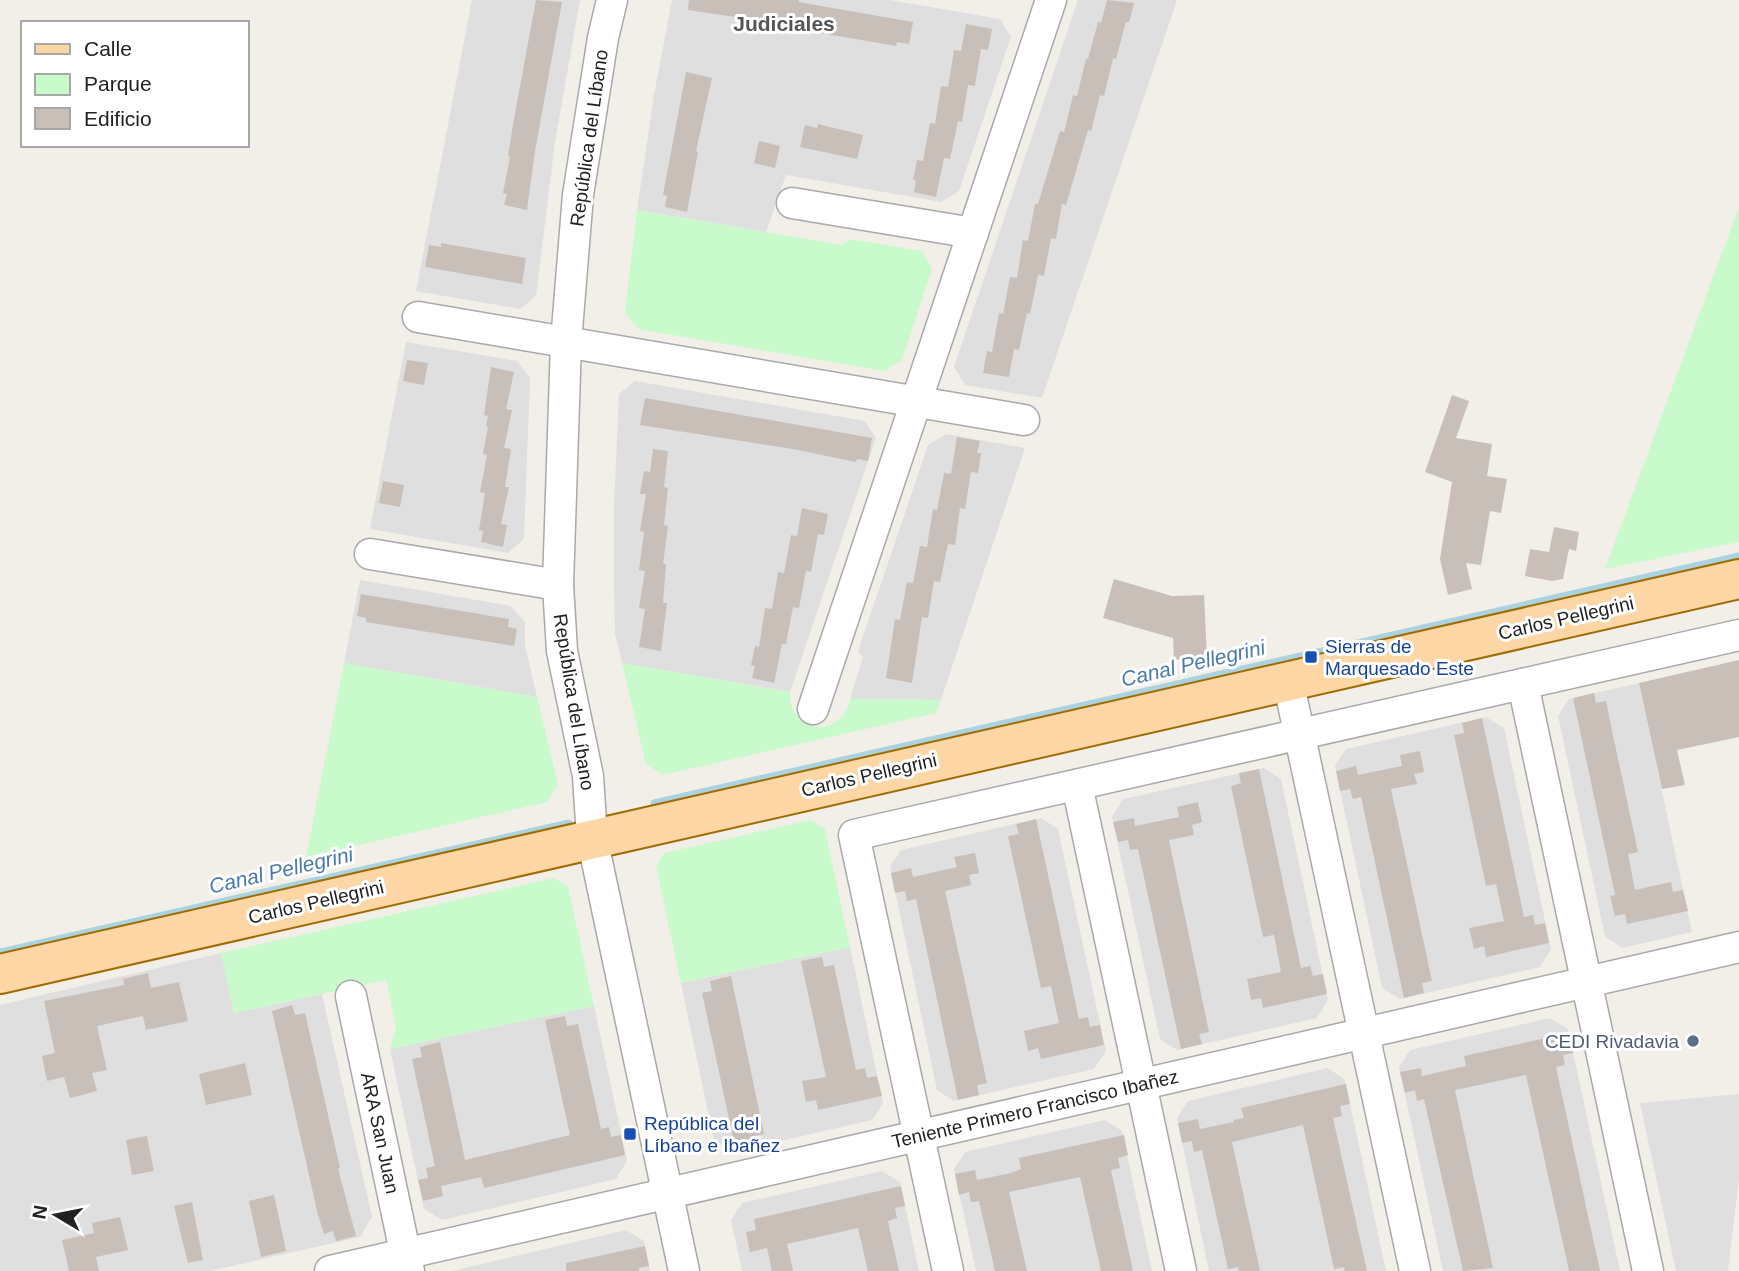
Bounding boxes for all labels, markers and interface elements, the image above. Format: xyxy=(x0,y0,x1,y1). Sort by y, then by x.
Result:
district label: Judiciales xyxy=(733,12,835,35)
legend xyxy=(21,21,248,147)
text: Calle xyxy=(84,37,132,60)
street label: República del Líbano xyxy=(566,48,612,228)
text: Parque xyxy=(84,72,152,95)
text: Edificio xyxy=(84,107,152,130)
street label: Carlos Pellegrini xyxy=(1496,592,1636,644)
street label: República del Líbano xyxy=(550,612,598,792)
water label: Canal Pellegrini xyxy=(1119,635,1269,691)
place label: Sierras de Marquesado Este xyxy=(1325,636,1474,679)
marker: Sierras de Marquesado Este xyxy=(1303,649,1319,665)
street label: Carlos Pellegrini xyxy=(799,749,939,801)
water label: Canal Pellegrini xyxy=(207,842,357,898)
street label: Carlos Pellegrini xyxy=(246,876,386,928)
place label: CEDI Rivadavia xyxy=(1545,1031,1679,1052)
marker: CEDI Rivadavia xyxy=(1685,1033,1701,1049)
street label: Teniente Primero Francisco Ibañez xyxy=(890,1066,1180,1152)
street label: ARA San Juan xyxy=(357,1070,403,1196)
place label: República del Líbano e Ibañez xyxy=(644,1113,780,1156)
marker: República del Líbano e Ibañez xyxy=(622,1126,638,1142)
north arrow xyxy=(21,1180,91,1250)
text: N xyxy=(28,1204,51,1221)

